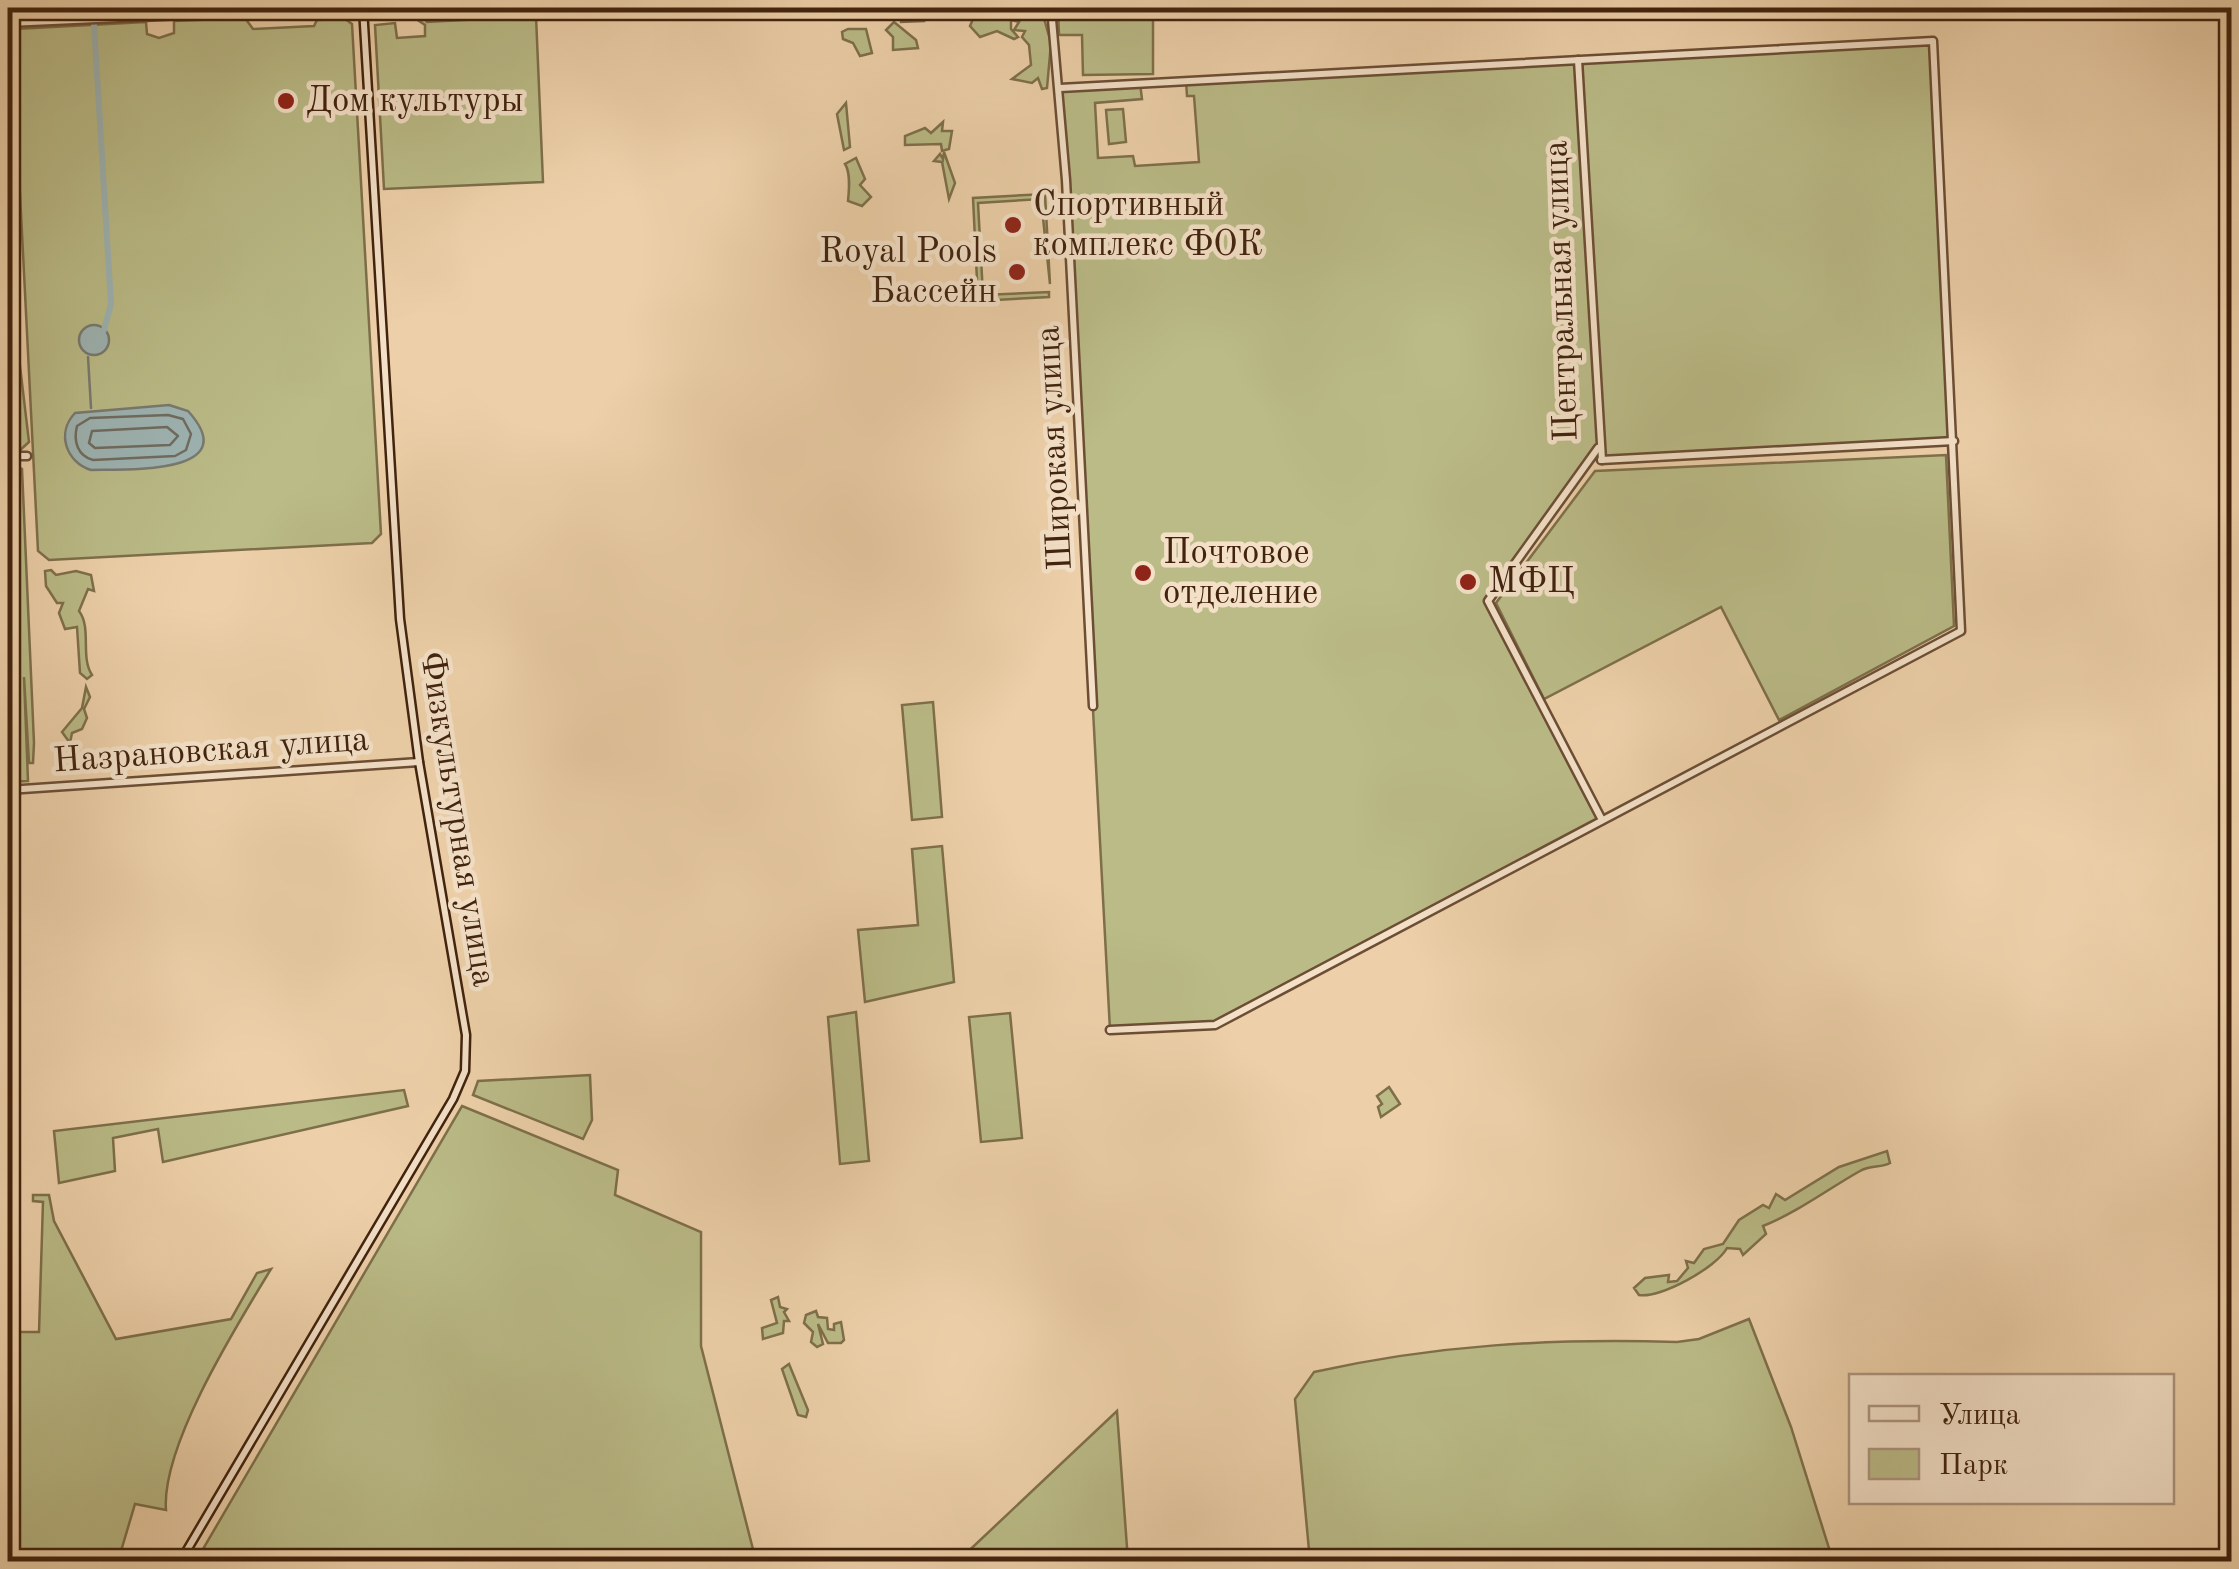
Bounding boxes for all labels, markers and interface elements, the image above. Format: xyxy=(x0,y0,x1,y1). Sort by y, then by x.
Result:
place label: Дом культуры xyxy=(306,84,524,119)
marker: Дом культуры xyxy=(275,90,297,112)
street label: Центральная улица xyxy=(1539,140,1585,442)
place label: Спортивный комплекс ФОК xyxy=(1033,188,1263,263)
marker: Спортивный комплекс ФОК xyxy=(1002,214,1024,236)
place label: Royal Pools Бассейн xyxy=(819,235,997,310)
marker: Royal Pools Бассейн xyxy=(1006,261,1028,283)
street label: Широкая улица xyxy=(1031,325,1079,571)
place label: Почтовое отделение xyxy=(1163,536,1318,611)
marker: Почтовое отделение xyxy=(1132,562,1154,584)
place label: МФЦ xyxy=(1488,565,1575,600)
marker: МФЦ xyxy=(1457,571,1479,593)
street label: Физкультурная улица xyxy=(413,649,501,989)
street label: Назрановская улица xyxy=(52,723,370,779)
legend xyxy=(1849,1374,2174,1504)
text: Улица xyxy=(1939,1401,2021,1431)
text: Парк xyxy=(1939,1451,2008,1481)

